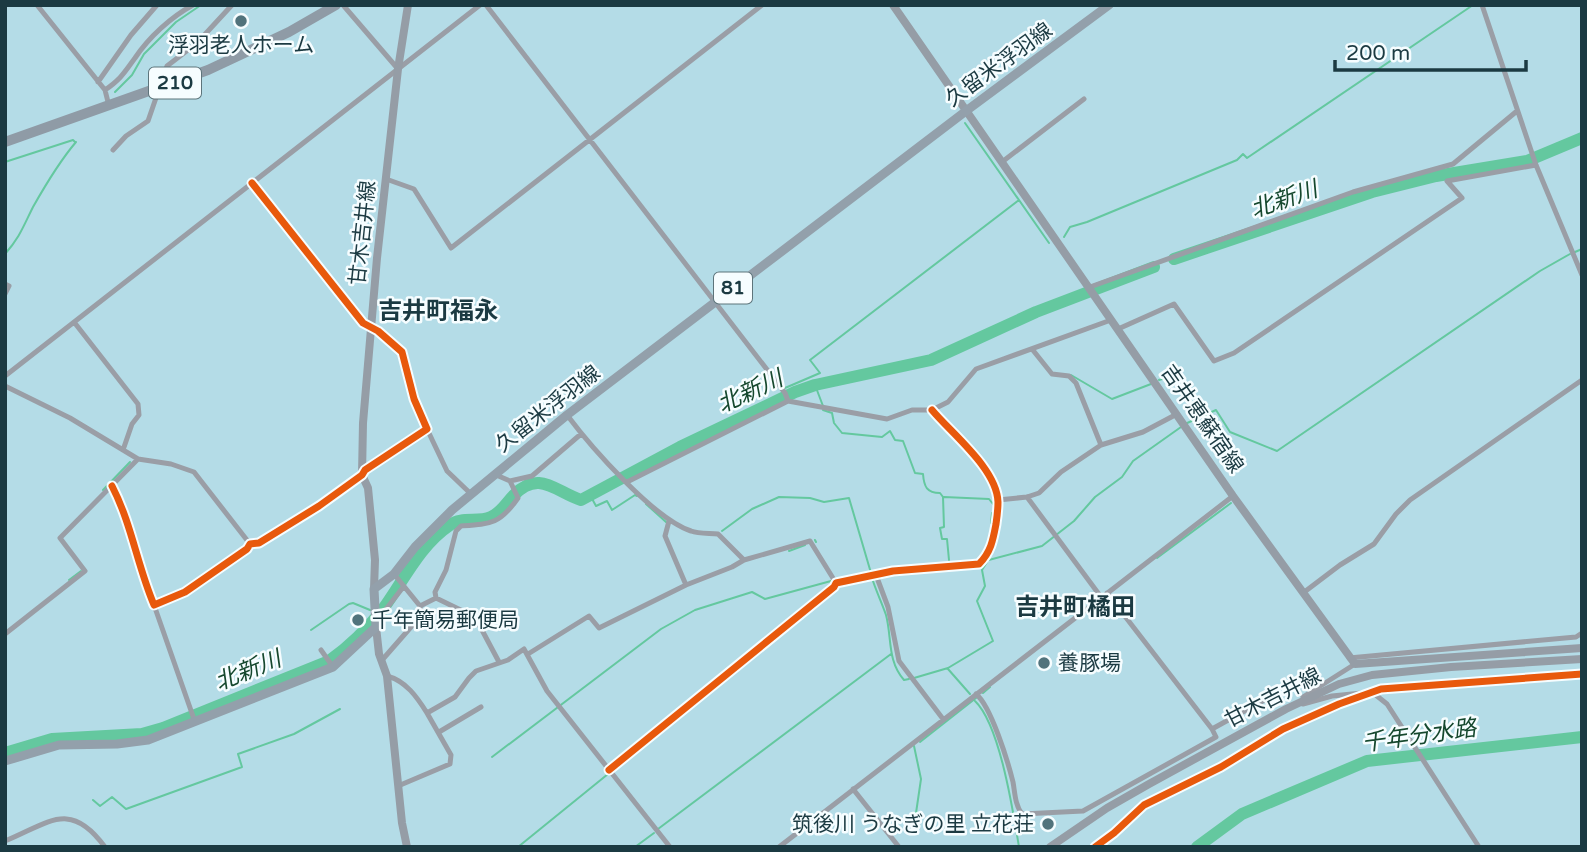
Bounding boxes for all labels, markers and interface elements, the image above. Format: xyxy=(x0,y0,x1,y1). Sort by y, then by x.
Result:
marker: 浮羽老人ホーム xyxy=(233,13,249,29)
street label: 久留米浮羽線 xyxy=(941,18,1057,112)
scale bar xyxy=(1335,28,1526,72)
place label: 浮羽老人ホーム xyxy=(168,33,314,58)
text: 200 m xyxy=(1346,41,1410,66)
road number: 210 xyxy=(149,68,201,99)
water label: 北新川 xyxy=(1247,175,1324,224)
street label: 甘木吉井線 xyxy=(345,179,381,287)
road number: 81 xyxy=(714,272,752,304)
district label: 吉井町福永 xyxy=(378,297,498,326)
street label: 久留米浮羽線 xyxy=(491,360,605,458)
street label: 吉井恵蘇宿線 xyxy=(1156,360,1248,478)
water label: 北新川 xyxy=(713,363,790,419)
district label: 吉井町橘田 xyxy=(1015,593,1135,622)
place label: 千年簡易郵便局 xyxy=(372,608,519,633)
marker: 千年簡易郵便局 xyxy=(350,612,366,628)
water label: 北新川 xyxy=(211,644,288,697)
place label: 養豚場 xyxy=(1058,651,1121,676)
marker: 養豚場 xyxy=(1036,655,1052,671)
street label: 甘木吉井線 xyxy=(1221,663,1325,733)
water label: 千年分水路 xyxy=(1360,714,1480,758)
place label: 筑後川 うなぎの里 立花荘 xyxy=(792,812,1034,837)
marker: 筑後川 うなぎの里 立花荘 xyxy=(1040,816,1056,832)

